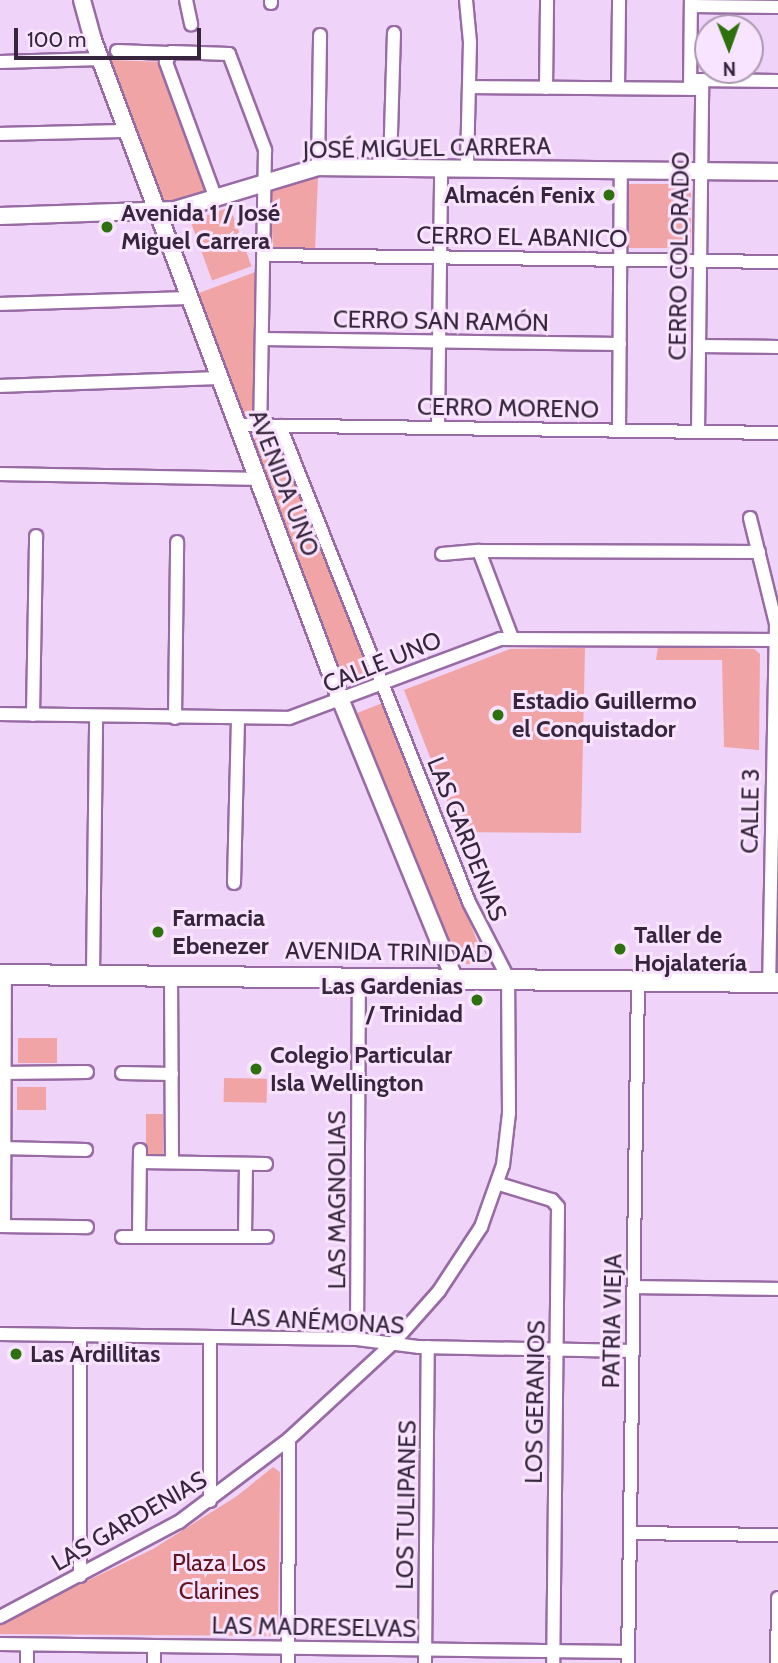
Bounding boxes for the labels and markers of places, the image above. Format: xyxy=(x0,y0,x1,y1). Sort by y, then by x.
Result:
place label: Almacén Fenix xyxy=(444,181,595,209)
marker: Almacén Fenix xyxy=(601,187,617,203)
place label: Avenida 1 / José Miguel Carrera xyxy=(121,199,280,255)
marker: Avenida 1 / José Miguel Carrera xyxy=(99,219,115,235)
place label: Estadio Guillermo el Conquistador xyxy=(512,687,697,743)
marker: Estadio Guillermo el Conquistador xyxy=(490,707,506,723)
place label: Farmacia Ebenezer xyxy=(172,904,269,960)
place label: Taller de Hojalatería xyxy=(634,921,747,977)
marker: Farmacia Ebenezer xyxy=(150,924,166,940)
marker: Taller de Hojalatería xyxy=(612,941,628,957)
place label: Las Gardenias / Trinidad xyxy=(321,972,463,1028)
marker: Las Gardenias / Trinidad xyxy=(469,992,485,1008)
place label: Colegio Particular Isla Wellington xyxy=(270,1041,452,1097)
marker: Colegio Particular Isla Wellington xyxy=(248,1061,264,1077)
place label: Las Ardillitas xyxy=(30,1340,160,1368)
marker: Las Ardillitas xyxy=(8,1346,24,1362)

